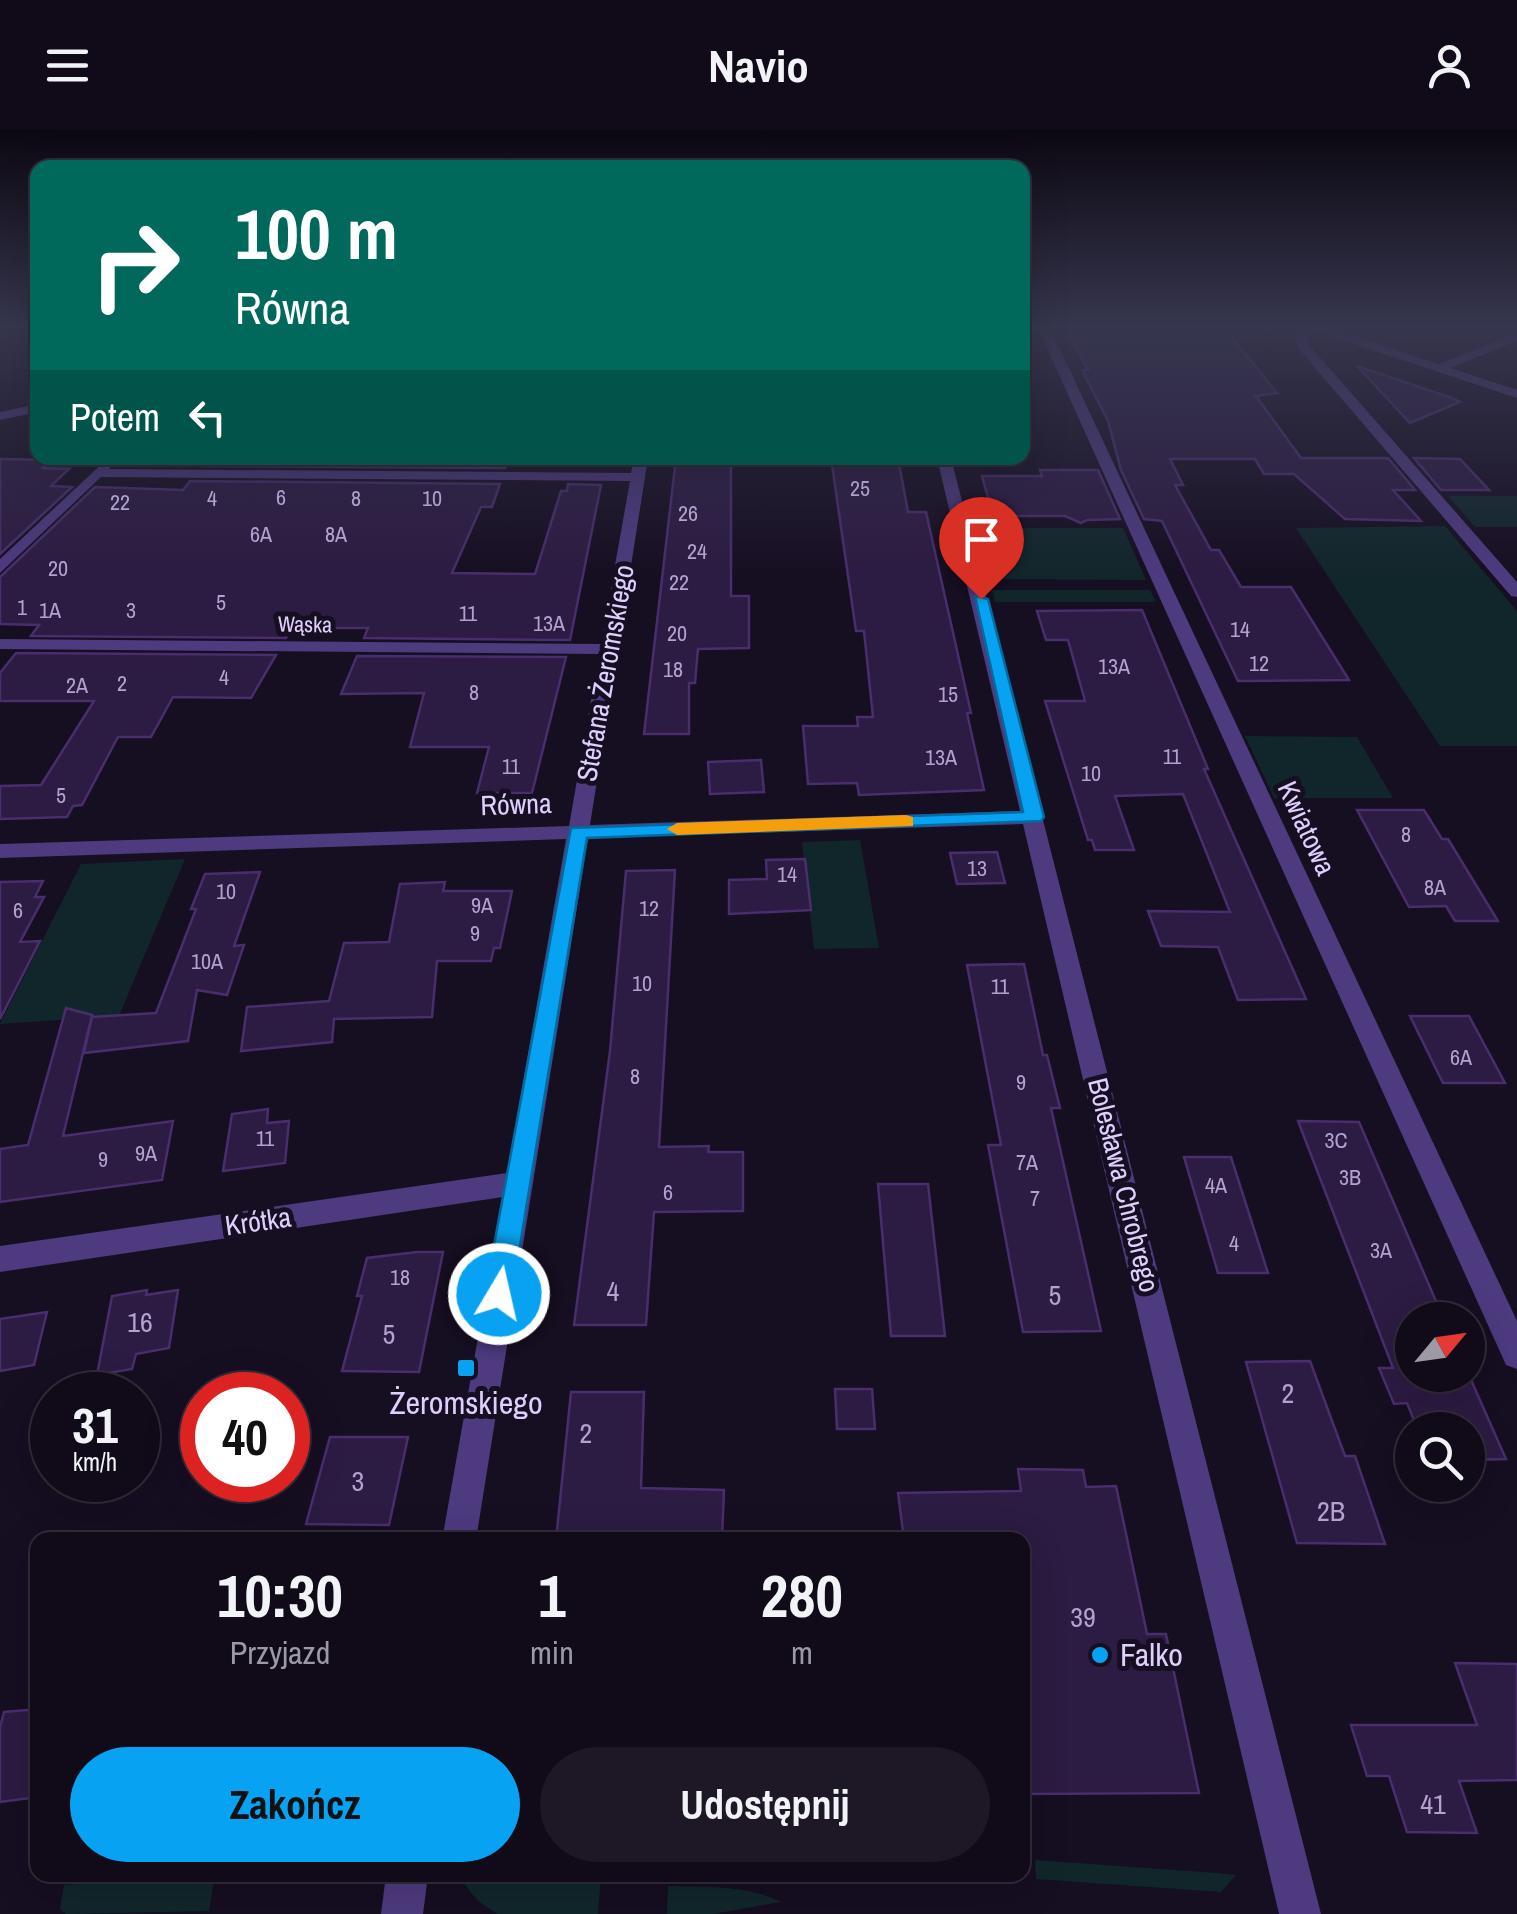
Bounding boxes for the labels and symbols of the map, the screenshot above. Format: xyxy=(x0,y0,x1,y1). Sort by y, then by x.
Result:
house number: 25 xyxy=(850,473,870,503)
house number: 6 xyxy=(276,482,286,512)
house number: 4 xyxy=(207,483,217,513)
house number: 8 xyxy=(351,483,361,513)
house number: 10 xyxy=(422,483,442,513)
house number: 22 xyxy=(110,487,130,517)
pin xyxy=(939,497,1024,600)
house number: 26 xyxy=(678,498,698,528)
house number: 6A xyxy=(250,519,273,549)
house number: 8A xyxy=(325,519,348,549)
house number: 24 xyxy=(687,536,707,566)
house number: 20 xyxy=(48,553,68,583)
street label: Stefana Żeromskiego xyxy=(567,562,643,784)
house number: 22 xyxy=(669,567,689,597)
house number: 5 xyxy=(216,587,226,617)
house number: 1 xyxy=(17,592,27,622)
house number: 1A xyxy=(39,595,62,625)
house number: 3 xyxy=(126,595,136,625)
house number: 11 xyxy=(459,598,477,628)
house number: 13A xyxy=(533,608,566,638)
street label: Wąska xyxy=(278,609,332,639)
house number: 14 xyxy=(1230,614,1250,644)
house number: 20 xyxy=(667,618,687,648)
house number: 12 xyxy=(1249,648,1269,678)
house number: 13A xyxy=(1098,651,1131,681)
house number: 18 xyxy=(663,654,683,684)
house number: 4 xyxy=(219,662,229,692)
house number: 2 xyxy=(117,668,127,698)
house number: 2A xyxy=(66,670,89,700)
house number: 8 xyxy=(469,677,479,707)
house number: 15 xyxy=(938,679,958,709)
house number: 11 xyxy=(1163,741,1181,771)
house number: 13A xyxy=(925,742,958,772)
house number: 11 xyxy=(502,751,520,781)
house number: 10 xyxy=(1081,758,1101,788)
street label: Kwiatowa xyxy=(1269,775,1345,881)
house number: 5 xyxy=(56,780,66,810)
street label: Równa xyxy=(480,784,553,824)
house number: 8 xyxy=(1401,819,1411,849)
house number: 13 xyxy=(967,853,987,883)
house number: 14 xyxy=(777,859,797,889)
house number: 8A xyxy=(1424,872,1447,902)
house number: 10 xyxy=(216,876,236,906)
house number: 9A xyxy=(471,890,494,920)
house number: 12 xyxy=(639,893,659,923)
house number: 6 xyxy=(13,895,23,925)
house number: 9 xyxy=(470,918,480,948)
house number: 10A xyxy=(191,946,224,976)
house number: 10 xyxy=(632,968,652,998)
house number: 11 xyxy=(991,971,1009,1001)
house number: 6A xyxy=(1450,1042,1473,1072)
house number: 8 xyxy=(630,1061,640,1091)
house number: 9 xyxy=(1016,1067,1026,1097)
street label: Bolesława Chrobrego xyxy=(1079,1074,1169,1296)
house number: 11 xyxy=(256,1123,274,1153)
house number: 3C xyxy=(1324,1125,1348,1155)
house number: 9A xyxy=(135,1138,158,1168)
house number: 9 xyxy=(98,1144,108,1174)
house number: 7A xyxy=(1016,1147,1039,1177)
house number: 3B xyxy=(1339,1162,1361,1192)
house number: 4A xyxy=(1205,1170,1228,1200)
house number: 6 xyxy=(663,1177,673,1207)
house number: 7 xyxy=(1030,1183,1040,1213)
street label: Krótka xyxy=(222,1198,294,1244)
house number: 4 xyxy=(1229,1228,1239,1258)
house number: 3A xyxy=(1370,1235,1393,1265)
position arrow xyxy=(447,1242,551,1346)
house number: 18 xyxy=(390,1262,410,1292)
house number: 4 xyxy=(607,1272,620,1310)
house number: 5 xyxy=(1049,1276,1061,1314)
north arrow xyxy=(1395,1302,1485,1392)
house number: 16 xyxy=(127,1303,153,1341)
house number: 5 xyxy=(383,1315,395,1353)
marker: Żeromskiego xyxy=(455,1357,477,1379)
speed limit sign: 40 xyxy=(180,1372,310,1502)
house number: 2 xyxy=(1282,1374,1294,1412)
place label: Żeromskiego xyxy=(389,1381,543,1424)
house number: 2 xyxy=(580,1414,592,1452)
house number: 3 xyxy=(352,1462,364,1500)
house number: 2B xyxy=(1317,1492,1345,1530)
house number: 39 xyxy=(1070,1598,1096,1636)
place label: Falko xyxy=(1120,1633,1183,1676)
marker: Falko xyxy=(1089,1644,1111,1666)
house number: 41 xyxy=(1420,1785,1446,1823)

